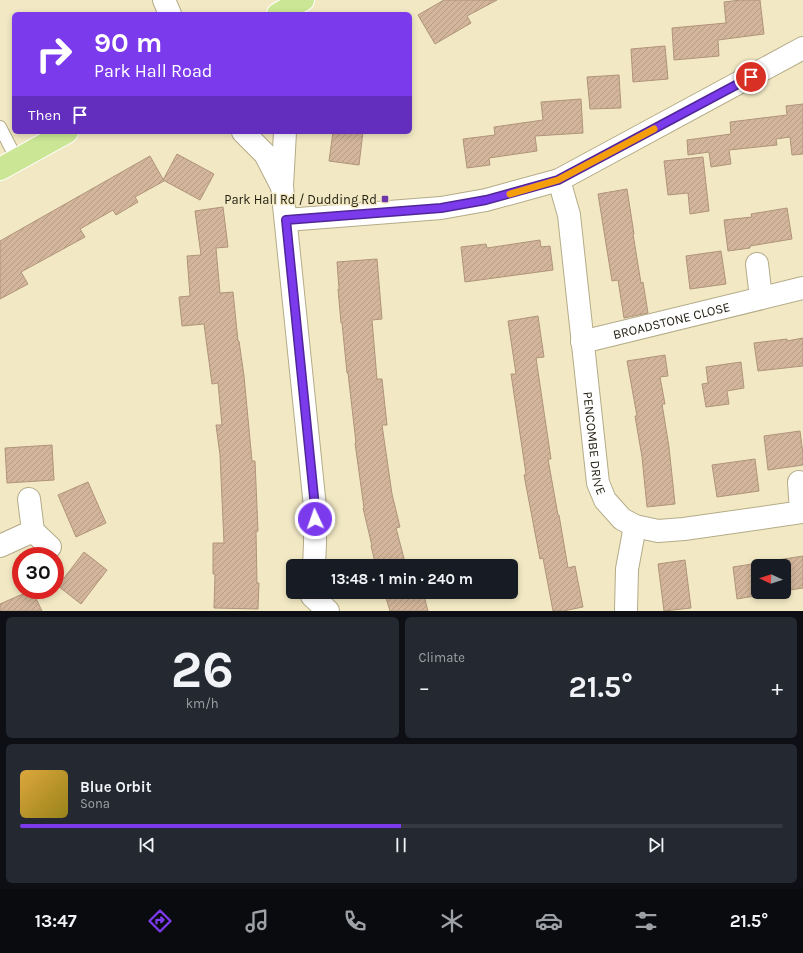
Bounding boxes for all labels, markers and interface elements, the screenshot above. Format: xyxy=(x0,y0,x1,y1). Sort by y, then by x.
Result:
text: 90 m xyxy=(94,26,162,59)
icon: right xyxy=(28,28,80,80)
text: Park Hall Road xyxy=(94,60,213,82)
pin xyxy=(734,60,768,94)
icon: arrive xyxy=(740,66,762,88)
icon: arrive xyxy=(69,104,91,126)
text: Then xyxy=(28,106,61,124)
place label: Park Hall Rd / Dudding Rd xyxy=(224,192,377,207)
marker: Park Hall Rd / Dudding Rd xyxy=(380,194,390,204)
street label: BROADSTONE CLOSE xyxy=(611,299,732,342)
street label: PENCOMBE DRIVE xyxy=(581,391,610,497)
position arrow xyxy=(294,498,336,540)
speed limit sign: 30 xyxy=(12,547,64,599)
north arrow xyxy=(751,559,791,599)
map controls xyxy=(751,559,791,599)
text: 13:48 · 1 min · 240 m xyxy=(331,570,473,588)
text: 26 xyxy=(171,639,234,700)
text: Climate xyxy=(419,650,465,665)
text: 21.5° xyxy=(569,669,633,705)
text: − xyxy=(419,675,430,701)
text: + xyxy=(771,675,783,701)
text: km/h xyxy=(186,696,219,711)
text: Blue Orbit xyxy=(80,778,152,796)
text: Sona xyxy=(80,796,110,811)
icon: previous xyxy=(136,834,158,856)
icon: pause xyxy=(390,834,412,856)
icon: next xyxy=(645,834,667,856)
icon: directions xyxy=(146,907,174,935)
icon: music xyxy=(243,907,271,935)
icon: phone xyxy=(341,907,369,935)
icon: climate xyxy=(438,907,466,935)
icon: car xyxy=(535,907,563,935)
icon: filters xyxy=(632,907,660,935)
text: 13:47 xyxy=(35,910,77,932)
text: 21.5° xyxy=(730,910,768,932)

